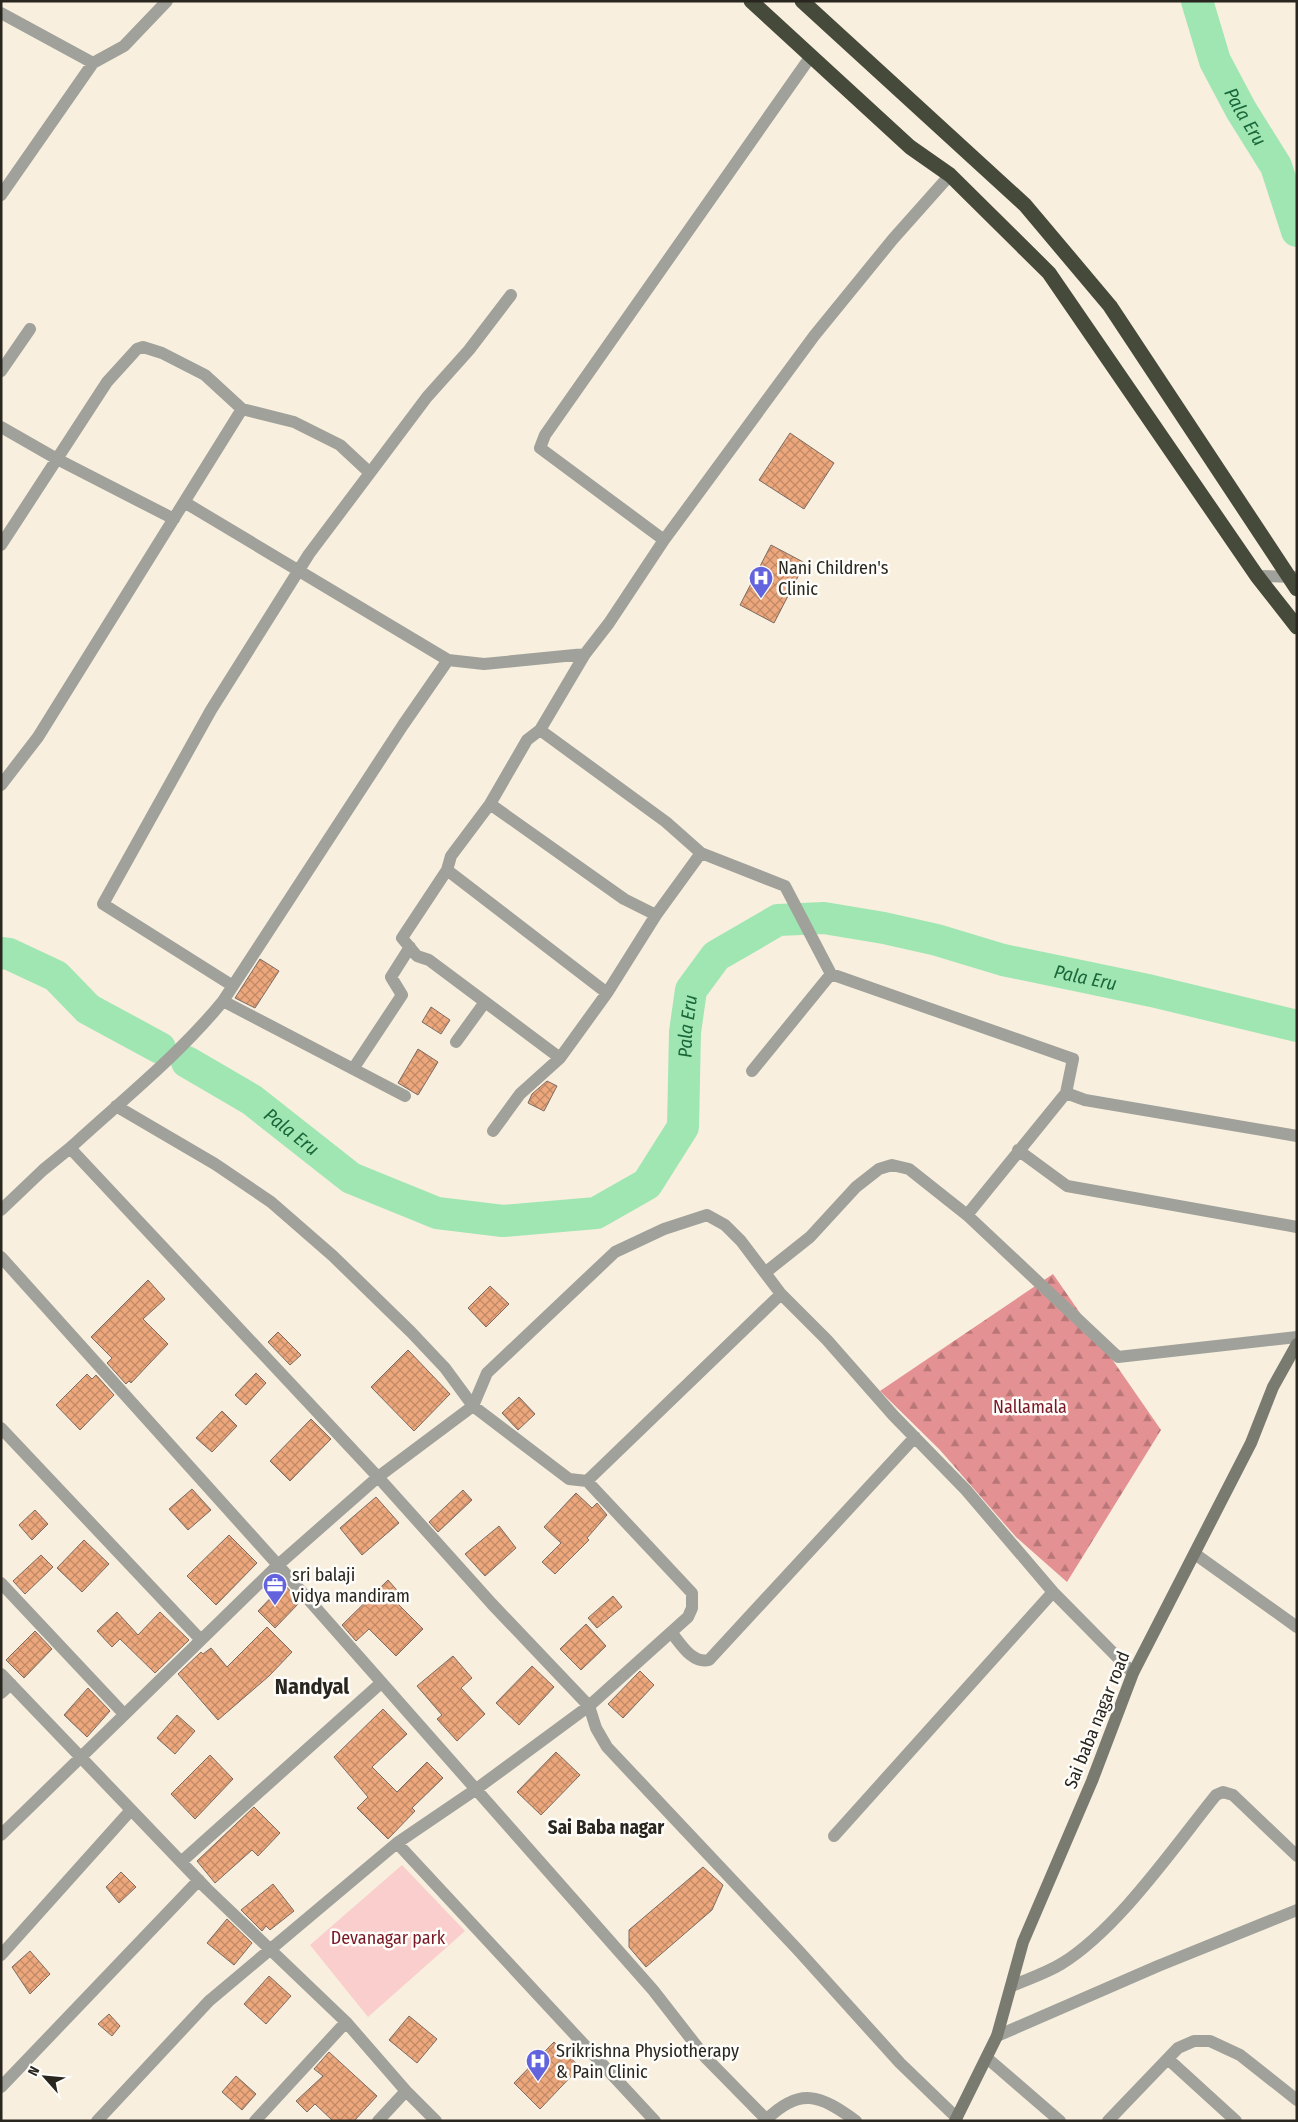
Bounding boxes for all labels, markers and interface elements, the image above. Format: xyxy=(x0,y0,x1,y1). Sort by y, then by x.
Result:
water label: Pala Eru xyxy=(1219,84,1271,150)
place label: Nani Children's Clinic xyxy=(778,557,889,600)
hospital icon: Nani Children's Clinic xyxy=(748,565,774,599)
water label: Pala Eru xyxy=(1052,960,1119,995)
water label: Pala Eru xyxy=(673,993,702,1058)
water label: Pala Eru xyxy=(259,1103,324,1160)
park label: Nallamala xyxy=(993,1396,1067,1418)
place label: sri balaji vidya mandiram xyxy=(292,1564,410,1607)
office icon: sri balaji vidya mandiram xyxy=(262,1572,288,1606)
street label: Sai baba nagar road xyxy=(1059,1648,1135,1792)
district label: Nandyal xyxy=(275,1673,350,1700)
district label: Sai Baba nagar xyxy=(548,1816,665,1839)
park label: Devanagar park xyxy=(331,1927,446,1949)
place label: Srikrishna Physiotherapy & Pain Clinic xyxy=(556,2040,739,2083)
hospital icon: Srikrishna Physiotherapy & Pain Clinic xyxy=(525,2048,551,2082)
north arrow xyxy=(20,2052,70,2102)
text: N xyxy=(24,2064,43,2079)

